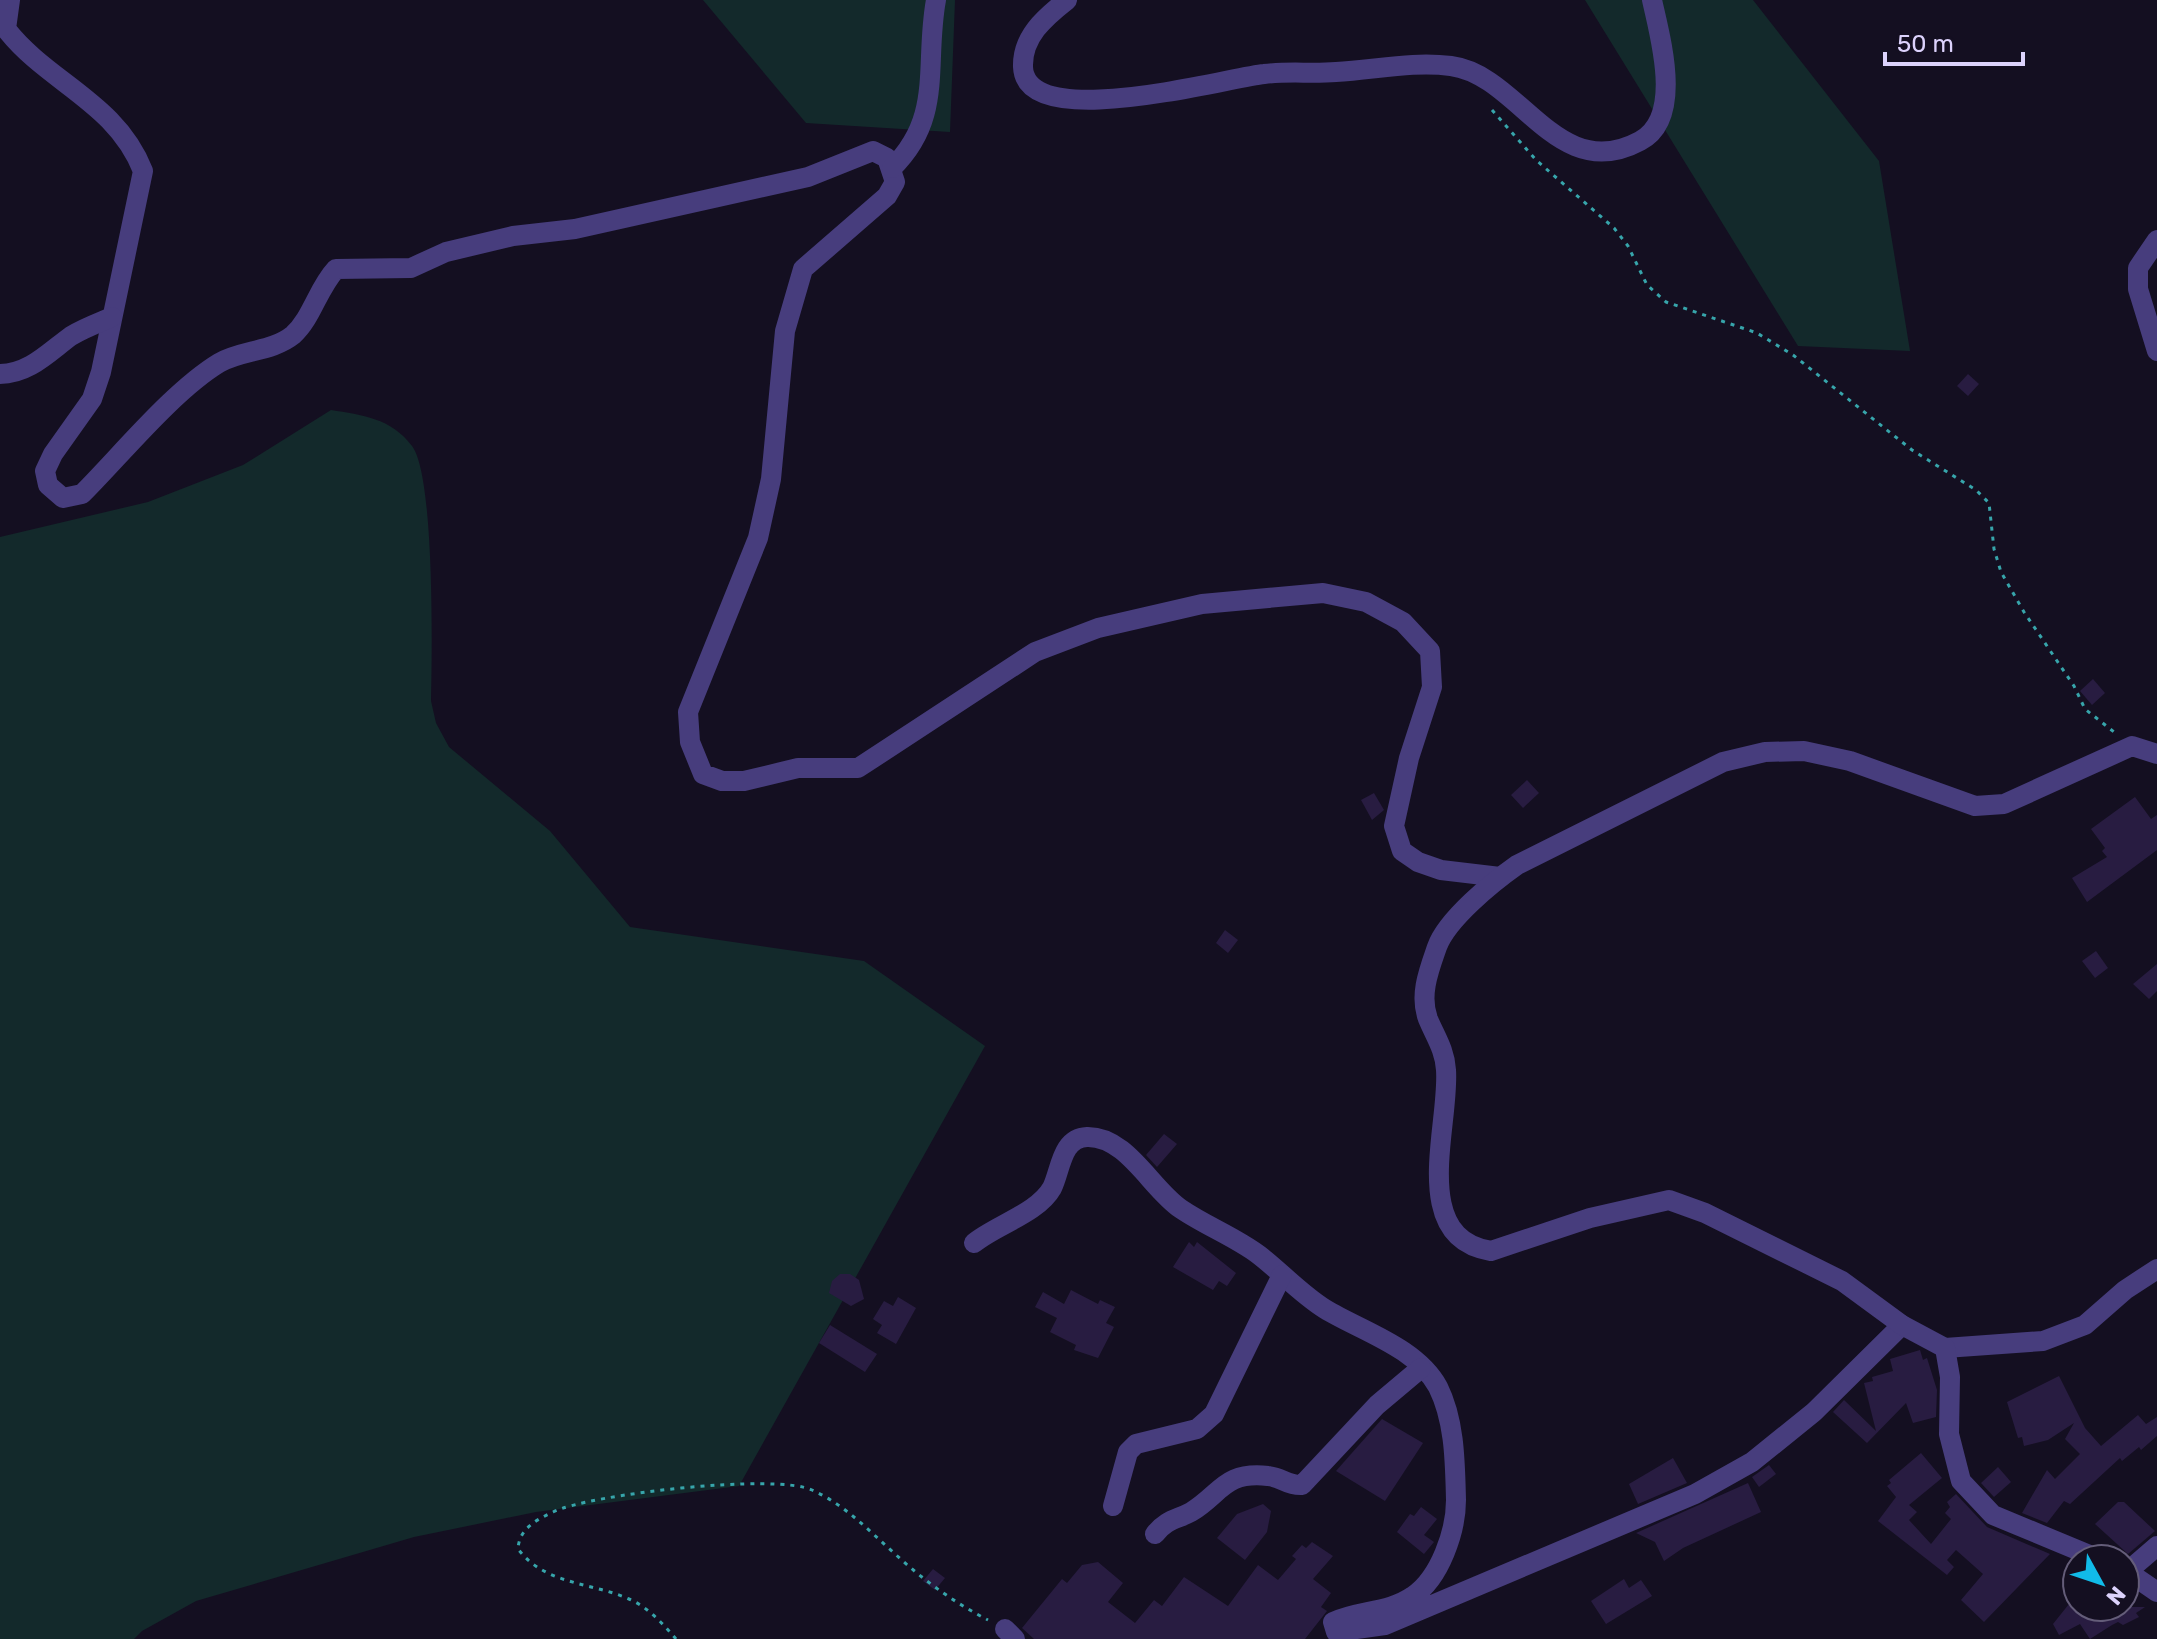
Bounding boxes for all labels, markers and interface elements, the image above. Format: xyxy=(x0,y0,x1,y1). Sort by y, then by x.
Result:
scale bar xyxy=(1885,16,2023,66)
text: 50 m xyxy=(1897,30,1954,58)
north arrow xyxy=(2061,1543,2141,1623)
text: N xyxy=(2101,1581,2131,1610)

